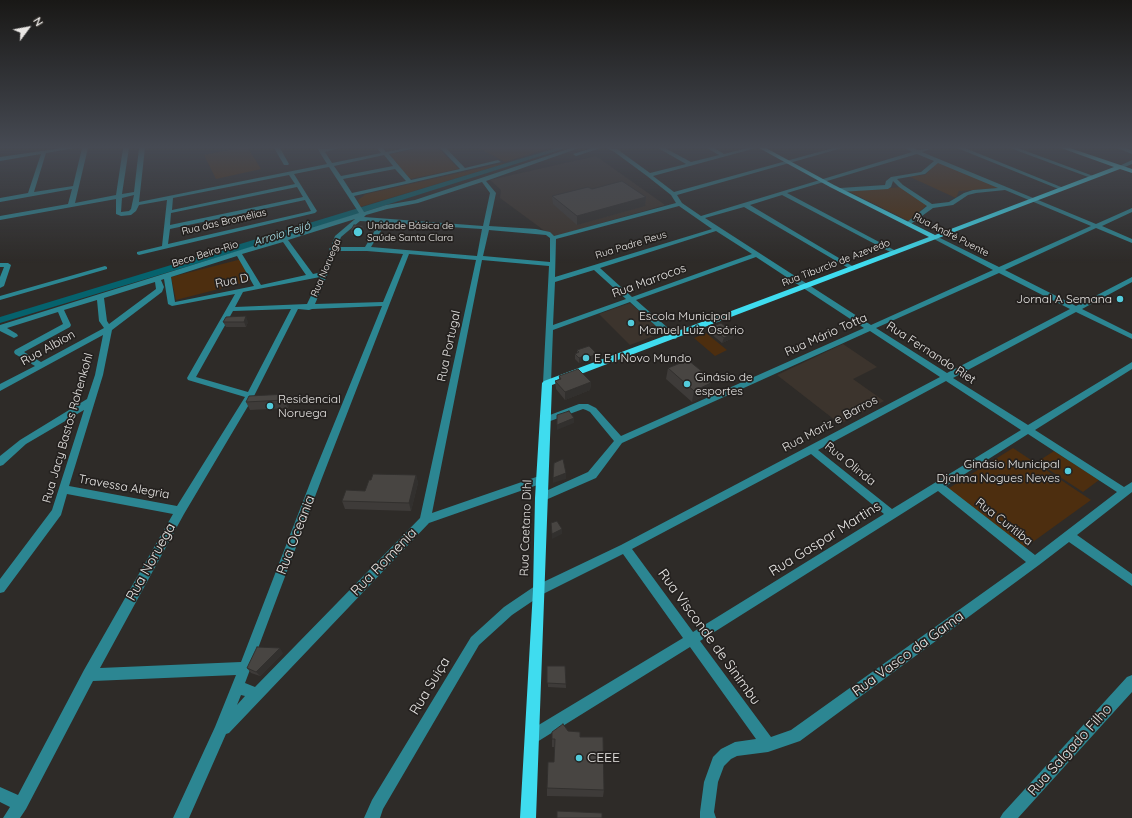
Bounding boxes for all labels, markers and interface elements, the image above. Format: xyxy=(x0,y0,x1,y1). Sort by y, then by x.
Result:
north arrow xyxy=(8,8,48,48)
text: N xyxy=(30,14,46,29)
street label: Rua das Bromélias xyxy=(180,206,268,238)
street label: Rua André Puente xyxy=(911,211,991,259)
water label: Arroio Feijó xyxy=(252,219,312,249)
place label: Unidade Básica de Saúde Santa Clara xyxy=(367,220,454,244)
marker: Unidade Básica de Saúde Santa Clara xyxy=(352,226,364,238)
street label: Rua Padre Reus xyxy=(594,228,668,262)
street label: Rua Noruega xyxy=(308,237,344,299)
street label: Rua Tiburcio de Azevedo xyxy=(780,237,892,289)
street label: Beco Beira-Rio xyxy=(170,238,240,270)
street label: Rua Marrocos xyxy=(610,261,688,301)
street label: Rua D xyxy=(214,271,250,291)
place label: Jornal A Semana xyxy=(1016,292,1112,306)
marker: Jornal A Semana xyxy=(1115,294,1125,304)
street label: Rua Portugal xyxy=(434,309,464,383)
place label: Escola Municipal Manuel Luiz Osório xyxy=(639,309,744,337)
street label: Rua Mário Totta xyxy=(783,310,869,360)
marker: Escola Municipal Manuel Luiz Osório xyxy=(626,318,636,328)
street label: Rua Fernando Riet xyxy=(884,319,978,387)
street label: Rua Albion xyxy=(18,327,78,369)
street label: Rua Jacy Bastos Rohenkohl xyxy=(40,351,96,505)
place label: E E I Novo Mundo xyxy=(594,351,691,365)
marker: E E I Novo Mundo xyxy=(581,353,591,363)
place label: Ginásio de esportes xyxy=(695,370,753,398)
marker: Ginásio de esportes xyxy=(682,379,692,389)
place label: Residencial Noruega xyxy=(278,392,341,420)
street label: Rua Mariz e Barros xyxy=(780,393,880,455)
marker: Residencial Noruega xyxy=(265,401,275,411)
street label: Rua Olinda xyxy=(822,439,878,489)
place label: Ginásio Municipal Djalma Nogues Neves xyxy=(937,457,1060,485)
marker: Ginásio Municipal Djalma Nogues Neves xyxy=(1063,466,1073,476)
street label: Travessa Alegria xyxy=(77,472,171,502)
street label: Rua Caetano Dihl xyxy=(517,479,535,577)
street label: Rua Oceania xyxy=(273,493,319,577)
street label: Rua Curitiba xyxy=(973,495,1035,549)
street label: Rua Gaspar Martins xyxy=(766,498,884,580)
street label: Rua Noruega xyxy=(123,520,179,604)
street label: Rua Romenia xyxy=(348,525,420,599)
street label: Rua Visconde de Sinimbu xyxy=(654,566,764,708)
street label: Rua Vasco da Gama xyxy=(849,608,967,700)
street label: Rua Suiça xyxy=(406,654,454,718)
street label: Rua Salgado Filho xyxy=(1024,701,1116,799)
place label: CEEE xyxy=(587,750,620,766)
marker: CEEE xyxy=(574,753,584,763)

